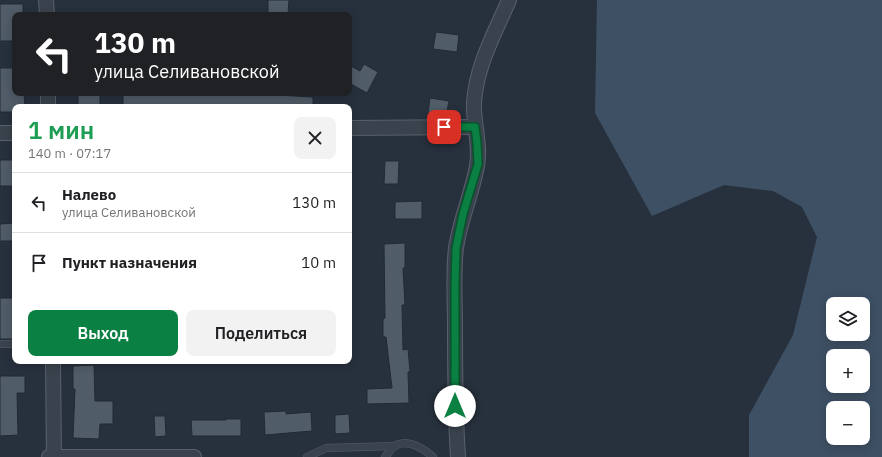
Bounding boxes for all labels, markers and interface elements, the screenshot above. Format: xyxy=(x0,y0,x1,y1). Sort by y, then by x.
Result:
text: 130 m xyxy=(94,24,176,61)
icon: left xyxy=(28,28,80,80)
text: улица Селивановской xyxy=(94,60,280,83)
pin xyxy=(427,110,461,144)
text: 1 мин xyxy=(28,114,94,146)
icon: arrive xyxy=(433,116,455,138)
button: close xyxy=(294,117,336,159)
text: 140 m · 07:17 xyxy=(28,145,111,162)
text: Налево xyxy=(62,185,116,204)
icon: left xyxy=(28,192,50,214)
text: 130 m xyxy=(292,193,336,212)
text: улица Селивановской xyxy=(62,204,196,221)
icon: arrive xyxy=(28,252,50,274)
text: Пункт назначения xyxy=(62,253,197,272)
text: 10 m xyxy=(301,253,336,272)
map controls xyxy=(826,297,870,445)
button: layers xyxy=(826,297,870,341)
button: Выход xyxy=(28,310,178,356)
button: Поделиться xyxy=(186,310,336,356)
button: + xyxy=(826,349,870,393)
position arrow xyxy=(434,385,476,427)
button: − xyxy=(826,401,870,445)

